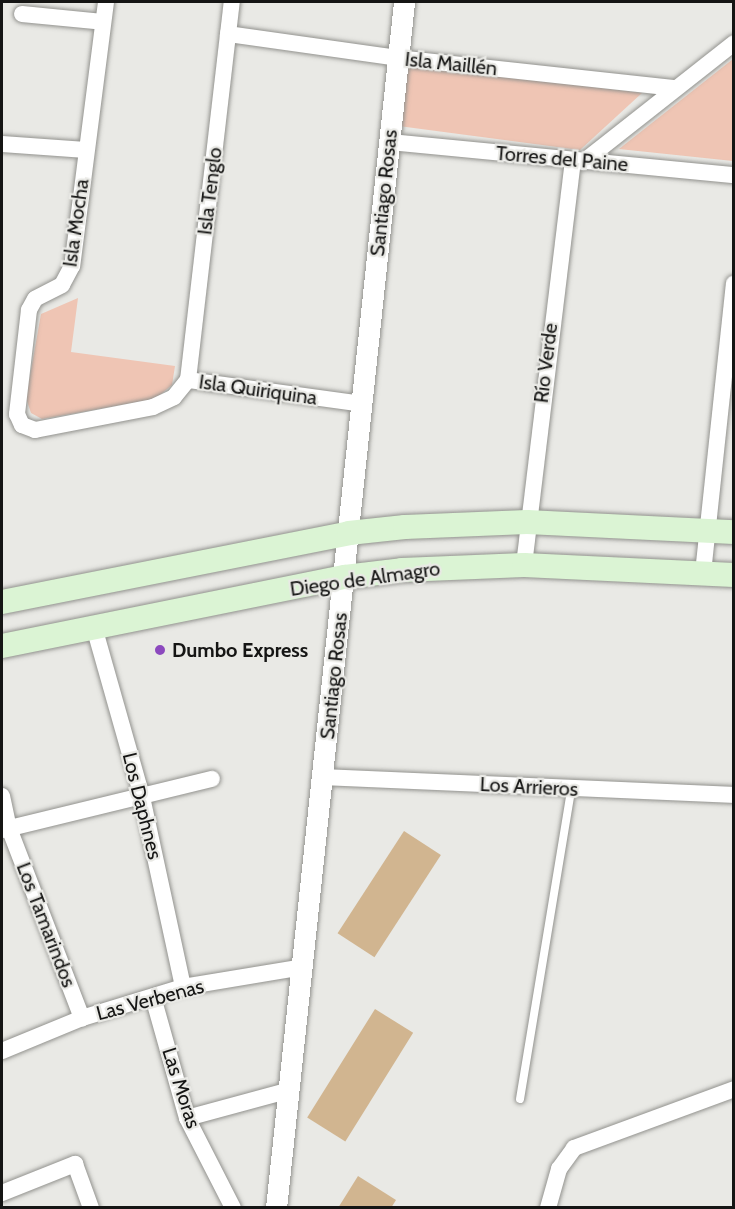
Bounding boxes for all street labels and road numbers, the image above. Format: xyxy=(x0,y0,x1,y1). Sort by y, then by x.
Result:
street label: Isla Maillén xyxy=(404,47,498,81)
street label: Santiago Rosas xyxy=(365,129,403,257)
street label: Torres del Paine xyxy=(495,141,629,177)
street label: Isla Tenglo xyxy=(193,146,227,236)
street label: Isla Mocha xyxy=(58,178,94,268)
street label: Río Verde xyxy=(529,322,563,404)
street label: Isla Quiriquina xyxy=(197,370,319,410)
street label: Diego de Almagro xyxy=(288,557,442,601)
street label: Santiago Rosas xyxy=(315,612,353,740)
street label: Los Daphnes xyxy=(117,750,167,862)
street label: Los Arrieros xyxy=(479,772,579,802)
street label: Los Tamarindos xyxy=(11,859,81,991)
street label: Las Verbenas xyxy=(94,974,206,1026)
street label: Las Moras xyxy=(157,1045,205,1131)

